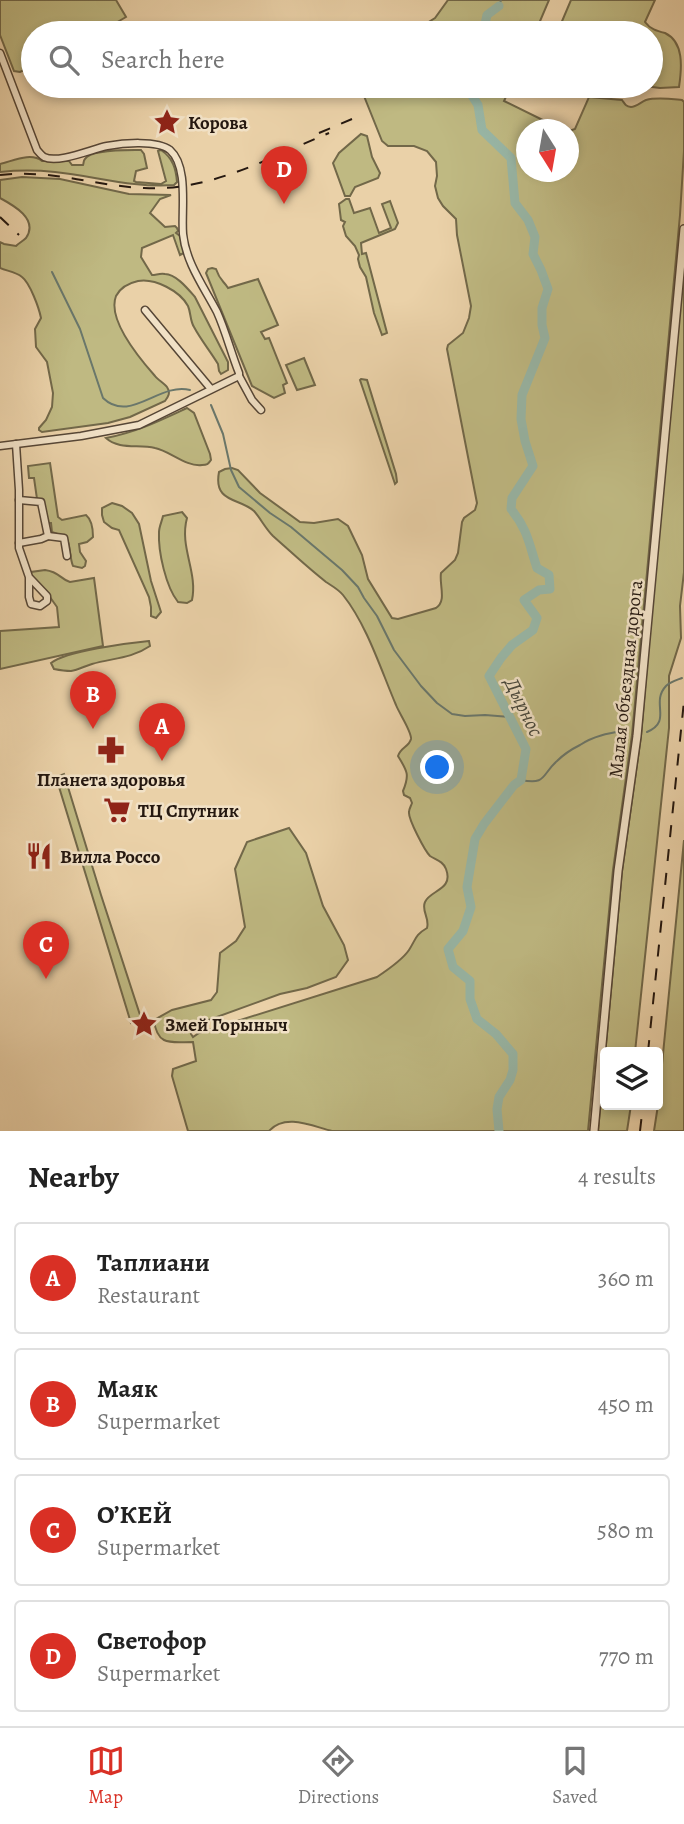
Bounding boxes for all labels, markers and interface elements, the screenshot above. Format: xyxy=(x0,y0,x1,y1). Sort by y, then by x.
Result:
search box xyxy=(21,21,663,98)
icon: search xyxy=(45,41,83,79)
text: Search here xyxy=(101,42,225,77)
place icon: Корова xyxy=(152,107,182,137)
place label: Корова xyxy=(188,110,249,136)
north arrow xyxy=(516,119,579,182)
pin: D xyxy=(261,146,307,204)
street label: Малая объездная дорога xyxy=(603,579,649,779)
pin: B xyxy=(70,671,116,729)
water label: Дырнос xyxy=(497,671,550,741)
pin: A xyxy=(139,703,185,761)
pharmacy icon: Планета здоровья xyxy=(96,735,126,765)
your location xyxy=(420,750,454,784)
place label: Планета здоровья xyxy=(37,767,185,793)
supermarket icon: ТЦ Спутник xyxy=(102,795,132,825)
place label: ТЦ Спутник xyxy=(138,798,239,824)
restaurant icon: Вилла Россо xyxy=(24,841,54,871)
place label: Вилла Россо xyxy=(60,844,161,870)
pin: C xyxy=(23,921,69,979)
place icon: Змей Горыныч xyxy=(129,1009,159,1039)
place label: Змей Горыныч xyxy=(165,1012,288,1038)
map controls xyxy=(600,1047,663,1110)
button: layers xyxy=(600,1047,663,1110)
text: Nearby xyxy=(28,1157,119,1197)
text: 4 results xyxy=(578,1161,656,1192)
text: Таплиани xyxy=(97,1245,210,1280)
text: A xyxy=(46,1263,60,1294)
text: 360 m xyxy=(598,1263,654,1294)
text: Restaurant xyxy=(97,1280,200,1311)
text: Маяк xyxy=(97,1371,158,1406)
text: B xyxy=(46,1389,60,1420)
text: 450 m xyxy=(598,1389,654,1420)
text: Supermarket xyxy=(97,1406,220,1437)
text: О’КЕЙ xyxy=(97,1497,172,1532)
text: C xyxy=(46,1515,60,1546)
text: 580 m xyxy=(597,1515,654,1546)
text: Supermarket xyxy=(97,1532,220,1563)
text: Светофор xyxy=(97,1623,206,1658)
text: D xyxy=(45,1641,61,1672)
text: 770 m xyxy=(599,1641,654,1672)
text: Supermarket xyxy=(97,1658,220,1689)
tab: Map xyxy=(87,1742,125,1810)
tab: Directions xyxy=(298,1742,379,1810)
tab: Saved xyxy=(552,1742,597,1810)

